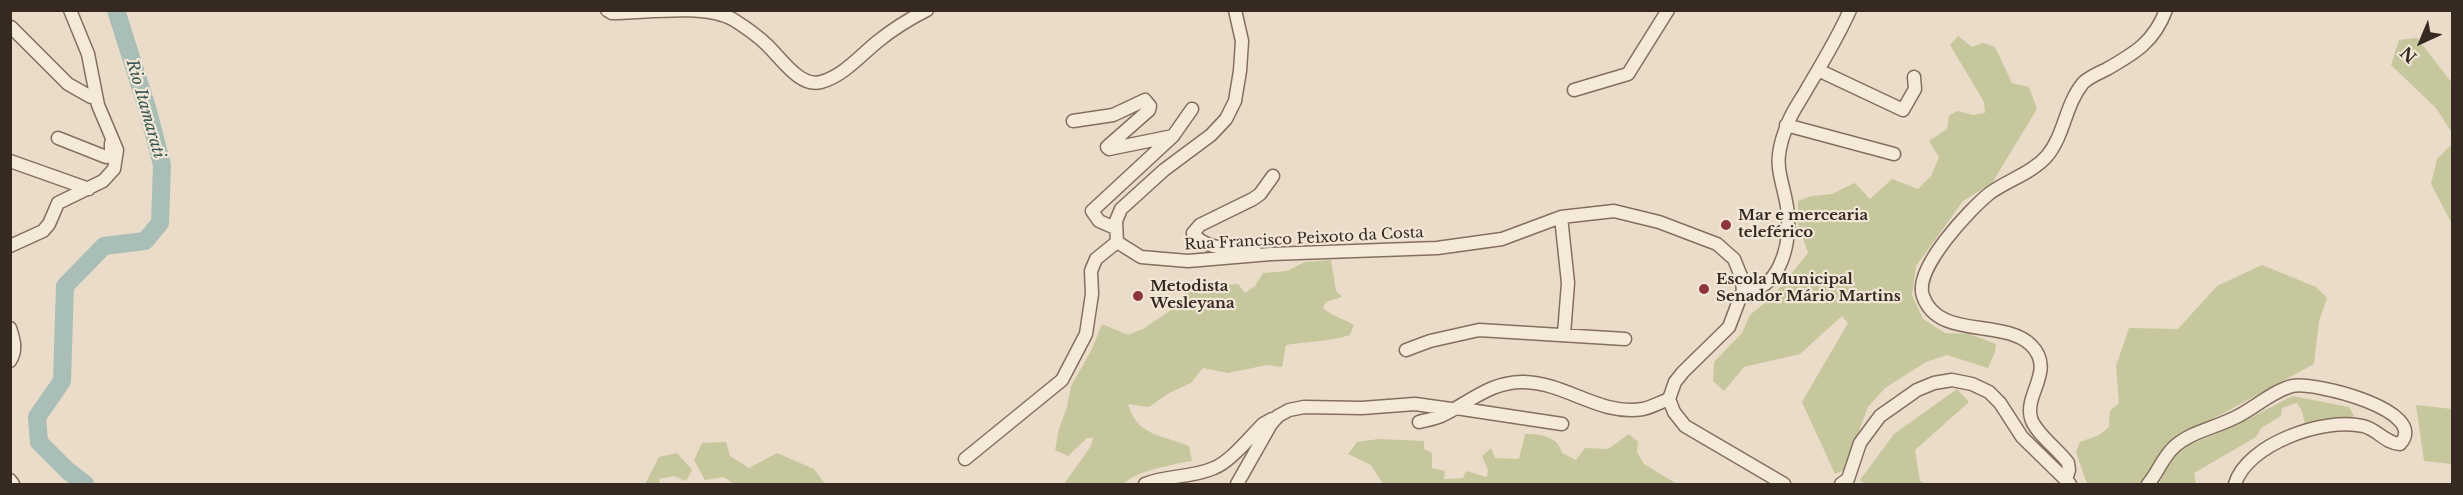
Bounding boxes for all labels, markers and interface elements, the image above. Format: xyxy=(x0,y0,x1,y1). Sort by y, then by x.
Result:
north arrow xyxy=(2391,12,2451,72)
text: N xyxy=(2396,43,2421,67)
water label: Rio Itamarati xyxy=(122,57,168,161)
place label: Mar e mercearia teleférico xyxy=(1738,207,1868,242)
marker: Mar e mercearia teleférico xyxy=(1719,218,1733,232)
street label: Rua Francisco Peixoto da Costa xyxy=(1184,224,1424,254)
place label: Escola Municipal Senador Mário Martins xyxy=(1716,271,1901,306)
place label: Metodista Wesleyana xyxy=(1150,278,1235,313)
marker: Escola Municipal Senador Mário Martins xyxy=(1697,282,1711,296)
marker: Metodista Wesleyana xyxy=(1131,289,1145,303)

